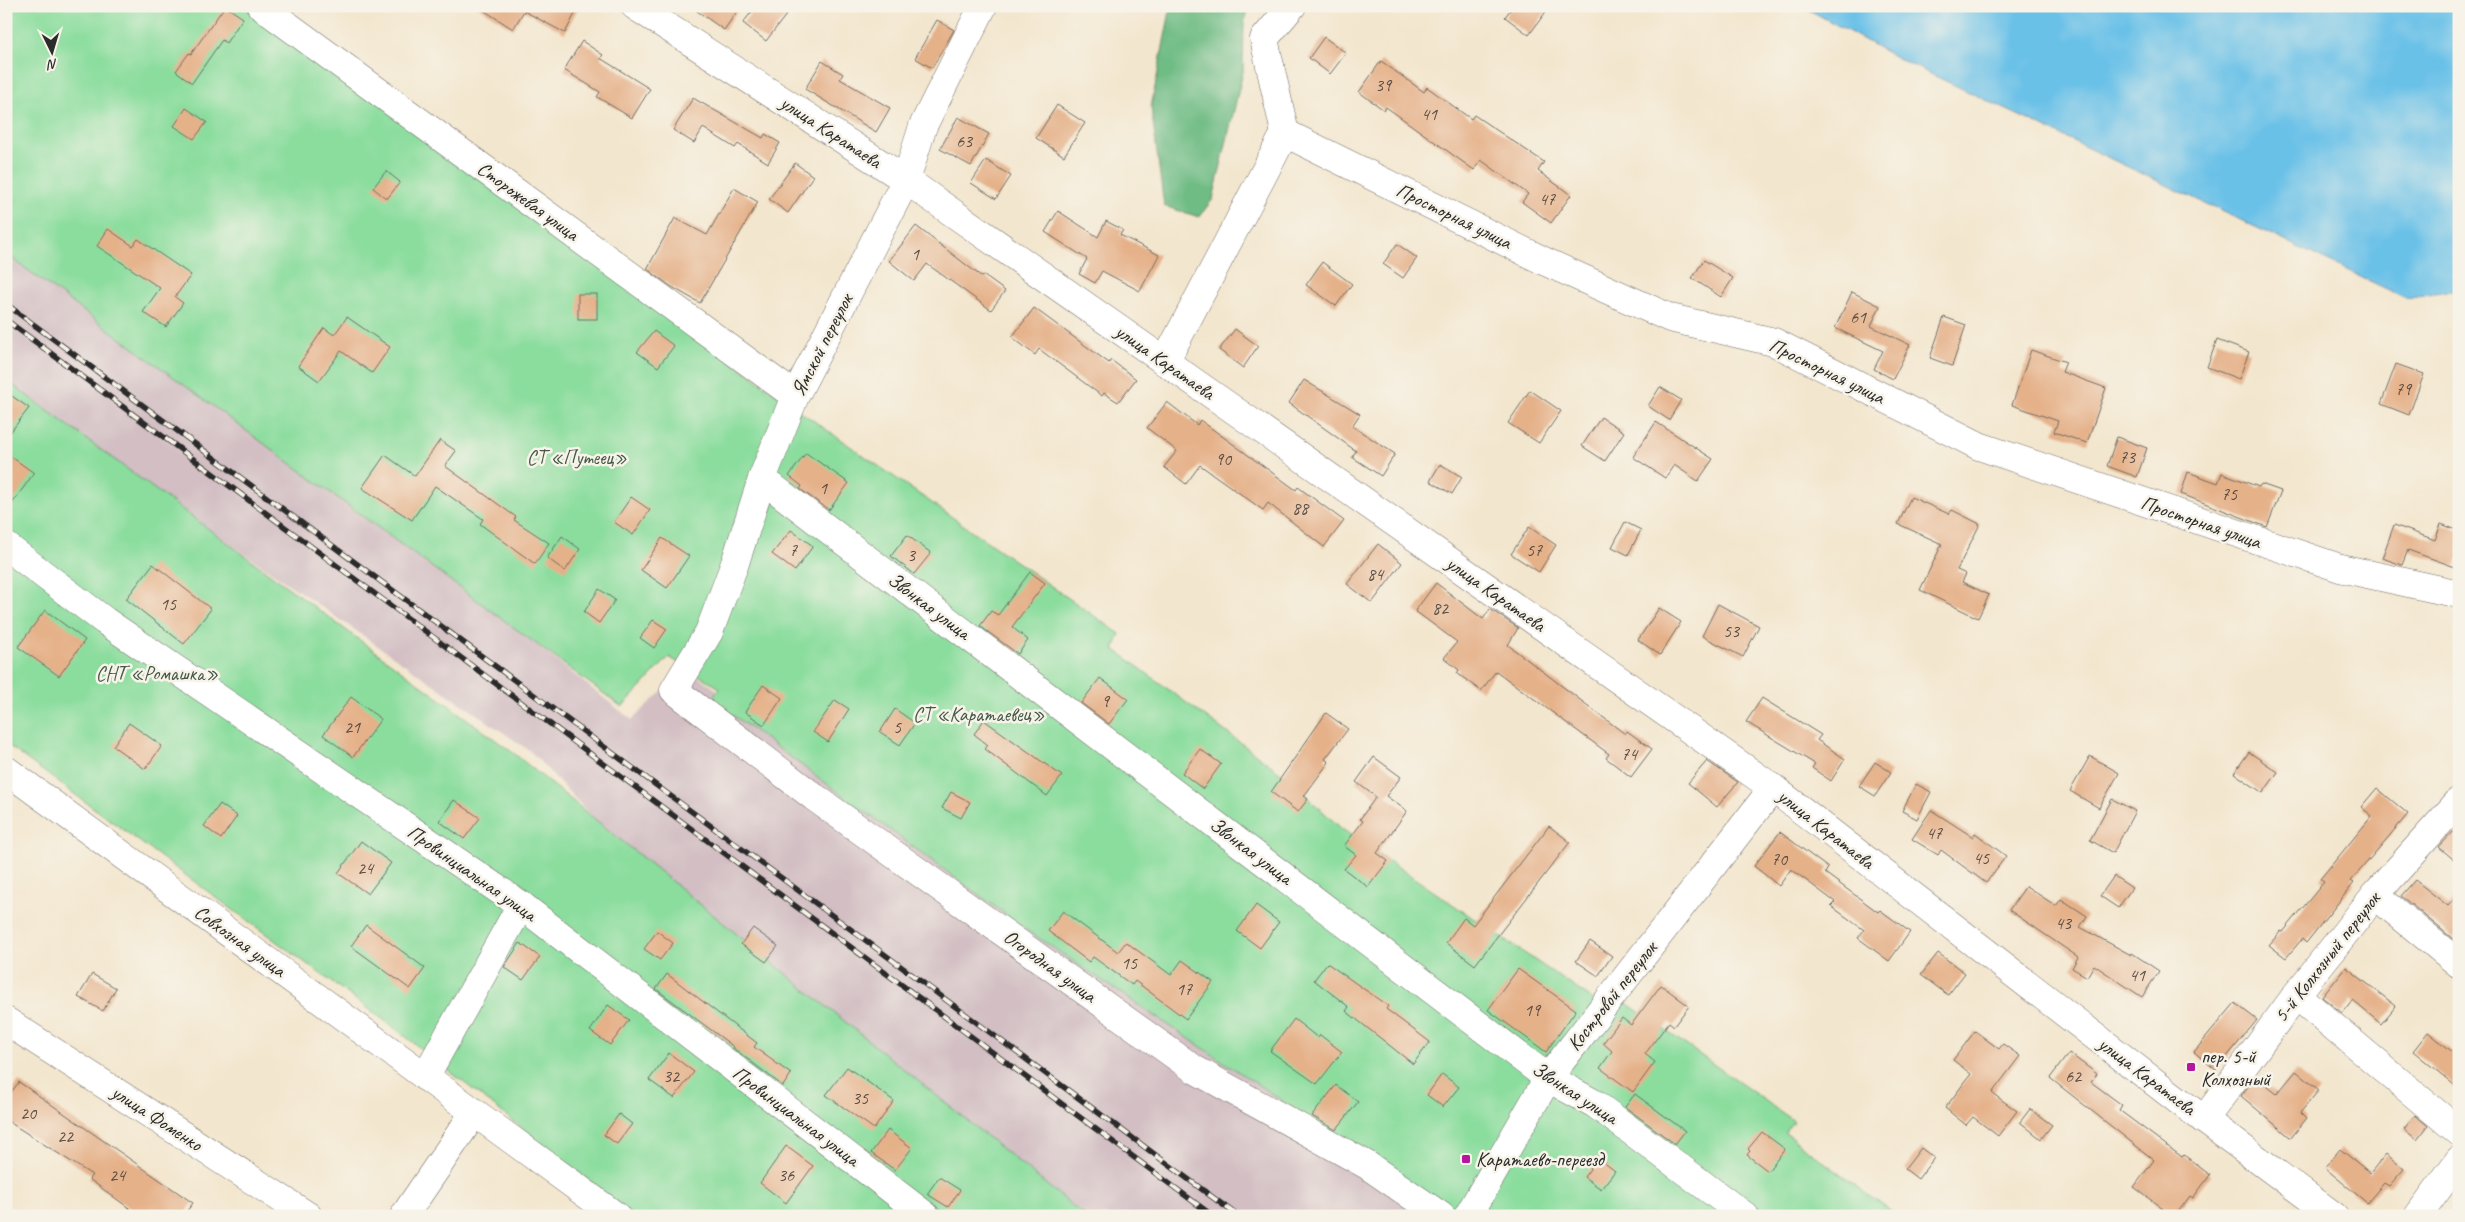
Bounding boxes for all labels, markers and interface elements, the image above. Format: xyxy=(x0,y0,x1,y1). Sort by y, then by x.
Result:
north arrow xyxy=(28,28,78,78)
text: N xyxy=(46,56,58,74)
house number: 39 xyxy=(1375,74,1393,96)
street label: улица Каратаева xyxy=(775,90,888,175)
house number: 41 xyxy=(1421,103,1438,125)
house number: 63 xyxy=(956,130,974,152)
street label: Сторожевая улица xyxy=(472,156,585,247)
street label: Просторная улица xyxy=(1392,177,1517,255)
house number: 47 xyxy=(1539,188,1556,210)
house number: 1 xyxy=(911,243,920,265)
street label: Ямской переулок xyxy=(786,288,859,400)
house number: 61 xyxy=(1850,306,1867,328)
street label: улица Каратаева xyxy=(1110,318,1221,406)
street label: Просторная улица xyxy=(1765,332,1890,410)
house number: 79 xyxy=(2395,378,2413,400)
park label: СТ «Путеец» xyxy=(527,445,627,470)
house number: 73 xyxy=(2119,446,2137,468)
house number: 90 xyxy=(1215,448,1233,470)
house number: 1 xyxy=(819,477,828,499)
house number: 75 xyxy=(2221,483,2238,505)
street label: Просторная улица xyxy=(2138,490,2265,555)
house number: 88 xyxy=(1292,497,1310,519)
house number: 7 xyxy=(789,539,798,561)
house number: 57 xyxy=(1526,539,1543,561)
house number: 3 xyxy=(907,544,917,566)
street label: улица Каратаева xyxy=(1441,550,1552,638)
house number: 84 xyxy=(1367,563,1385,585)
street label: Звонкая улица xyxy=(883,567,977,646)
house number: 15 xyxy=(160,593,177,615)
house number: 82 xyxy=(1432,597,1450,619)
house number: 53 xyxy=(1723,620,1741,642)
park label: СНТ «Ромашка» xyxy=(96,661,218,686)
house number: 9 xyxy=(1101,690,1111,712)
park label: СТ «Каратаевец» xyxy=(913,702,1045,727)
house number: 21 xyxy=(344,716,361,738)
house number: 5 xyxy=(893,716,902,738)
house number: 74 xyxy=(1621,743,1639,765)
street label: улица Каратаева xyxy=(1772,783,1881,876)
street label: Звонкая улица xyxy=(1205,812,1299,891)
street label: Провинциальная улица xyxy=(403,819,543,928)
house number: 47 xyxy=(1926,822,1943,844)
house number: 45 xyxy=(1973,847,1990,869)
house number: 70 xyxy=(1771,848,1789,870)
house number: 24 xyxy=(357,857,375,879)
street label: 5-й Колхозный переулок xyxy=(2268,886,2387,1027)
street label: Совхозная улица xyxy=(189,899,292,983)
house number: 43 xyxy=(2055,912,2073,934)
street label: Огородная улица xyxy=(999,924,1102,1009)
street label: Костровой переулок xyxy=(1562,935,1663,1056)
house number: 15 xyxy=(1121,952,1138,974)
house number: 41 xyxy=(2129,964,2146,986)
house number: 17 xyxy=(1176,978,1193,1000)
house number: 19 xyxy=(1524,999,1542,1021)
street label: улица Каратаева xyxy=(2093,1031,2202,1122)
place label: пер. 5-й Колхозный xyxy=(2201,1044,2272,1092)
street label: Звонкая улица xyxy=(1528,1056,1624,1131)
street label: Провинциальная улица xyxy=(728,1060,866,1173)
marker: пер. 5-й Колхозный xyxy=(2185,1061,2197,1073)
house number: 32 xyxy=(663,1065,681,1087)
house number: 62 xyxy=(2065,1065,2083,1087)
street label: улица Фоменко xyxy=(106,1079,208,1157)
house number: 35 xyxy=(852,1087,869,1109)
house number: 20 xyxy=(20,1102,38,1124)
house number: 22 xyxy=(57,1125,75,1147)
place label: Каратаево-переезд xyxy=(1476,1147,1606,1172)
marker: Каратаево-переезд xyxy=(1460,1153,1472,1165)
house number: 24 xyxy=(109,1164,127,1186)
house number: 36 xyxy=(778,1164,795,1186)

